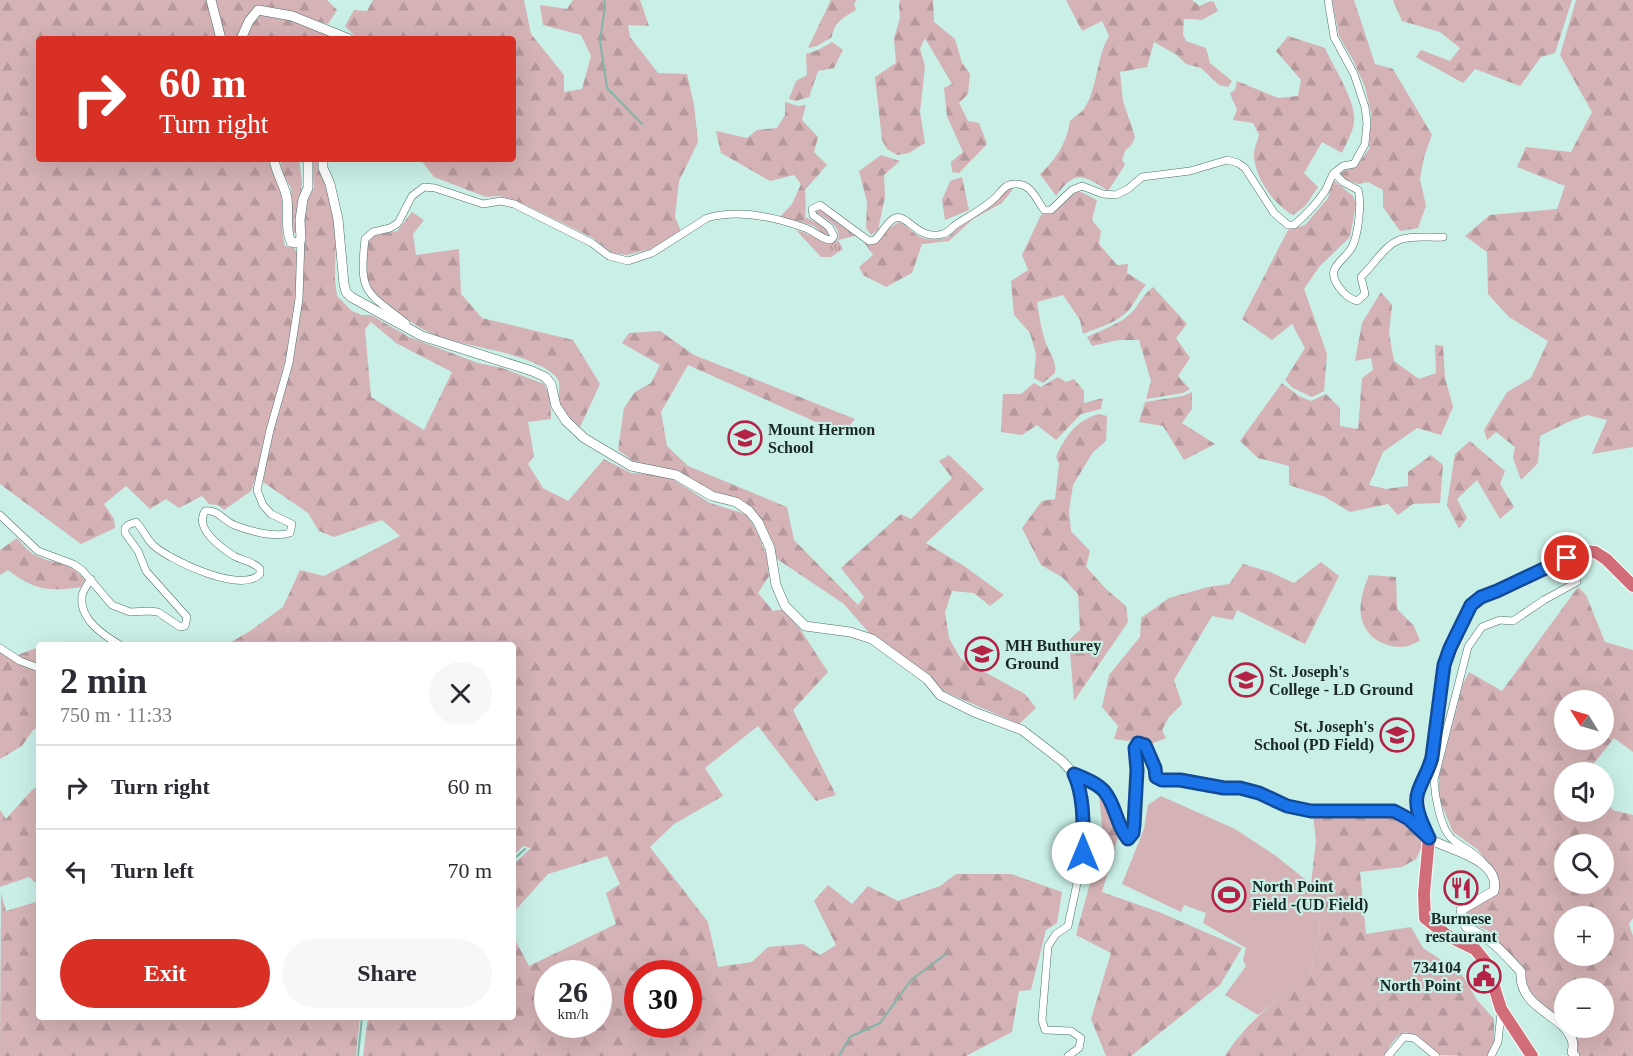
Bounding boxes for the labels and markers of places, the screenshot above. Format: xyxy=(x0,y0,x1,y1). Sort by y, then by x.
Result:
school or university icon: Mount Hermon School xyxy=(727,420,763,456)
place label: Mount Hermon School xyxy=(768,421,875,456)
pin xyxy=(1541,532,1592,583)
school or university icon: MH Buthurey Ground xyxy=(964,636,1000,672)
place label: MH Buthurey Ground xyxy=(1005,637,1101,672)
school or university icon: St. Joseph's College - LD Ground xyxy=(1228,662,1264,698)
place label: St. Joseph's College - LD Ground xyxy=(1269,663,1413,699)
school or university icon: St. Joseph's School (PD Field) xyxy=(1379,717,1415,753)
place label: St. Joseph's School (PD Field) xyxy=(1254,718,1374,754)
restaurant icon: Burmese restaurant xyxy=(1443,870,1479,906)
sports icon: North Point Field -(UD Field) xyxy=(1211,877,1247,913)
place label: North Point Field -(UD Field) xyxy=(1252,878,1368,914)
place label: Burmese restaurant xyxy=(1425,910,1498,945)
public building icon: 734104 North Point xyxy=(1466,958,1502,994)
place label: 734104 North Point xyxy=(1380,959,1462,994)

